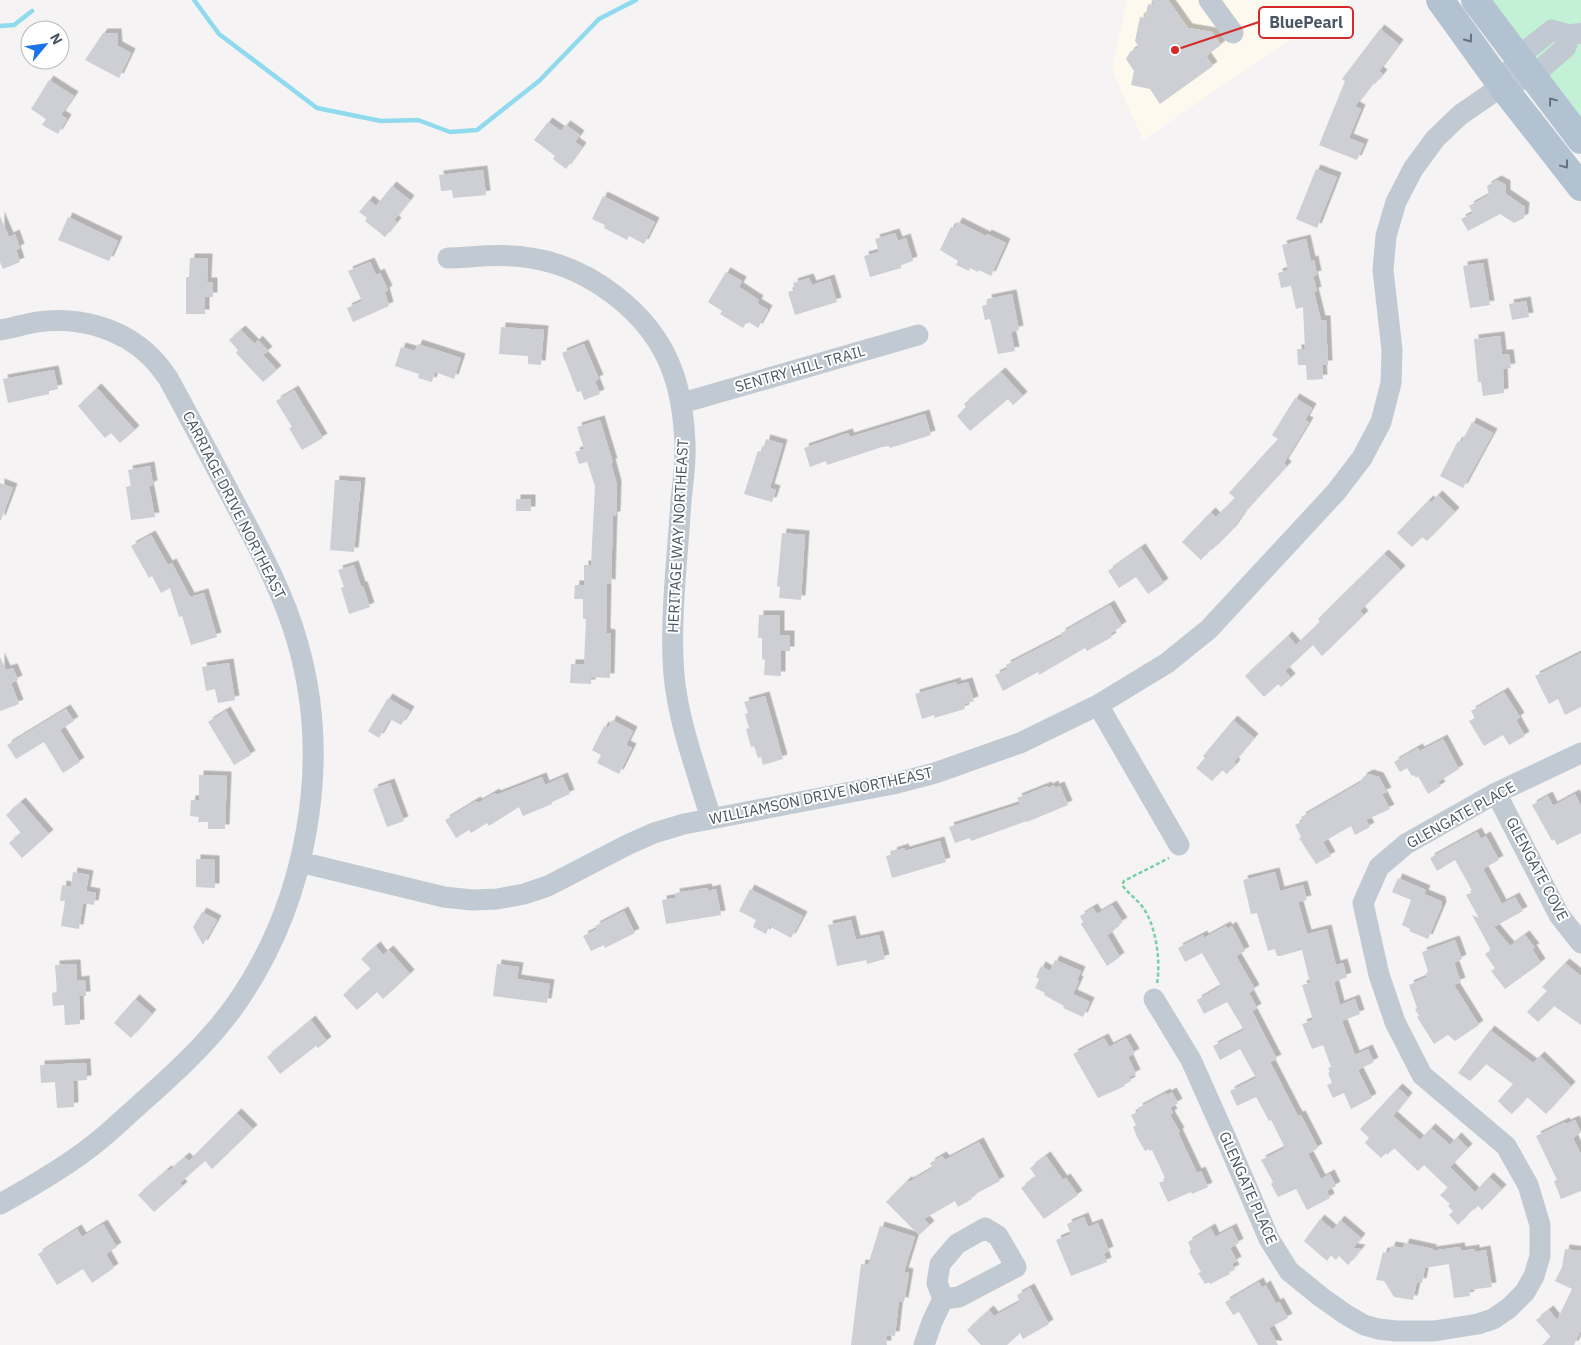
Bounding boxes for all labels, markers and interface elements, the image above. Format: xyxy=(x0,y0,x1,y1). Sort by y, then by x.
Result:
callout: BluePearl xyxy=(1259,7,1353,38)
text: BluePearl xyxy=(1269,12,1343,32)
north arrow xyxy=(20,20,70,70)
text: N xyxy=(46,30,67,47)
one-way arrow xyxy=(1463,33,1471,42)
one-way arrow xyxy=(1549,98,1557,107)
one-way arrow xyxy=(1559,159,1567,168)
street label: SENTRY HILL TRAIL xyxy=(733,341,868,396)
street label: CARRIAGE DRIVE NORTHEAST xyxy=(179,408,290,602)
street label: HERITAGE WAY NORTHEAST xyxy=(663,438,692,633)
street label: WILLIAMSON DRIVE NORTHEAST xyxy=(707,762,935,828)
street label: GLENGATE PLACE xyxy=(1403,777,1519,852)
street label: GLENGATE COVE xyxy=(1502,814,1573,924)
street label: GLENGATE PLACE xyxy=(1215,1128,1282,1247)

